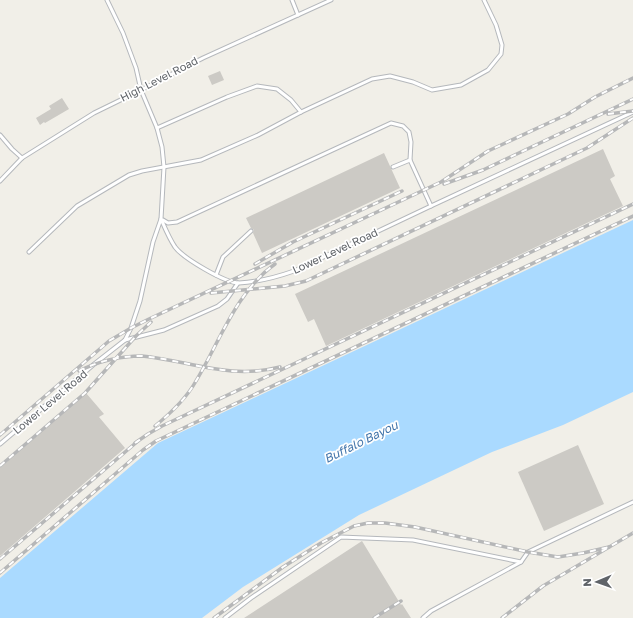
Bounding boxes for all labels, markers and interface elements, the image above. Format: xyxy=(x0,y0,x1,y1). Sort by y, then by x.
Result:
street label: High Level Road xyxy=(118,53,200,104)
street label: Lower Level Road xyxy=(290,225,380,276)
street label: Lower Level Road xyxy=(10,367,89,436)
water label: Buffalo Bayou xyxy=(321,417,401,466)
north arrow xyxy=(577,562,617,602)
text: N xyxy=(580,578,593,587)

